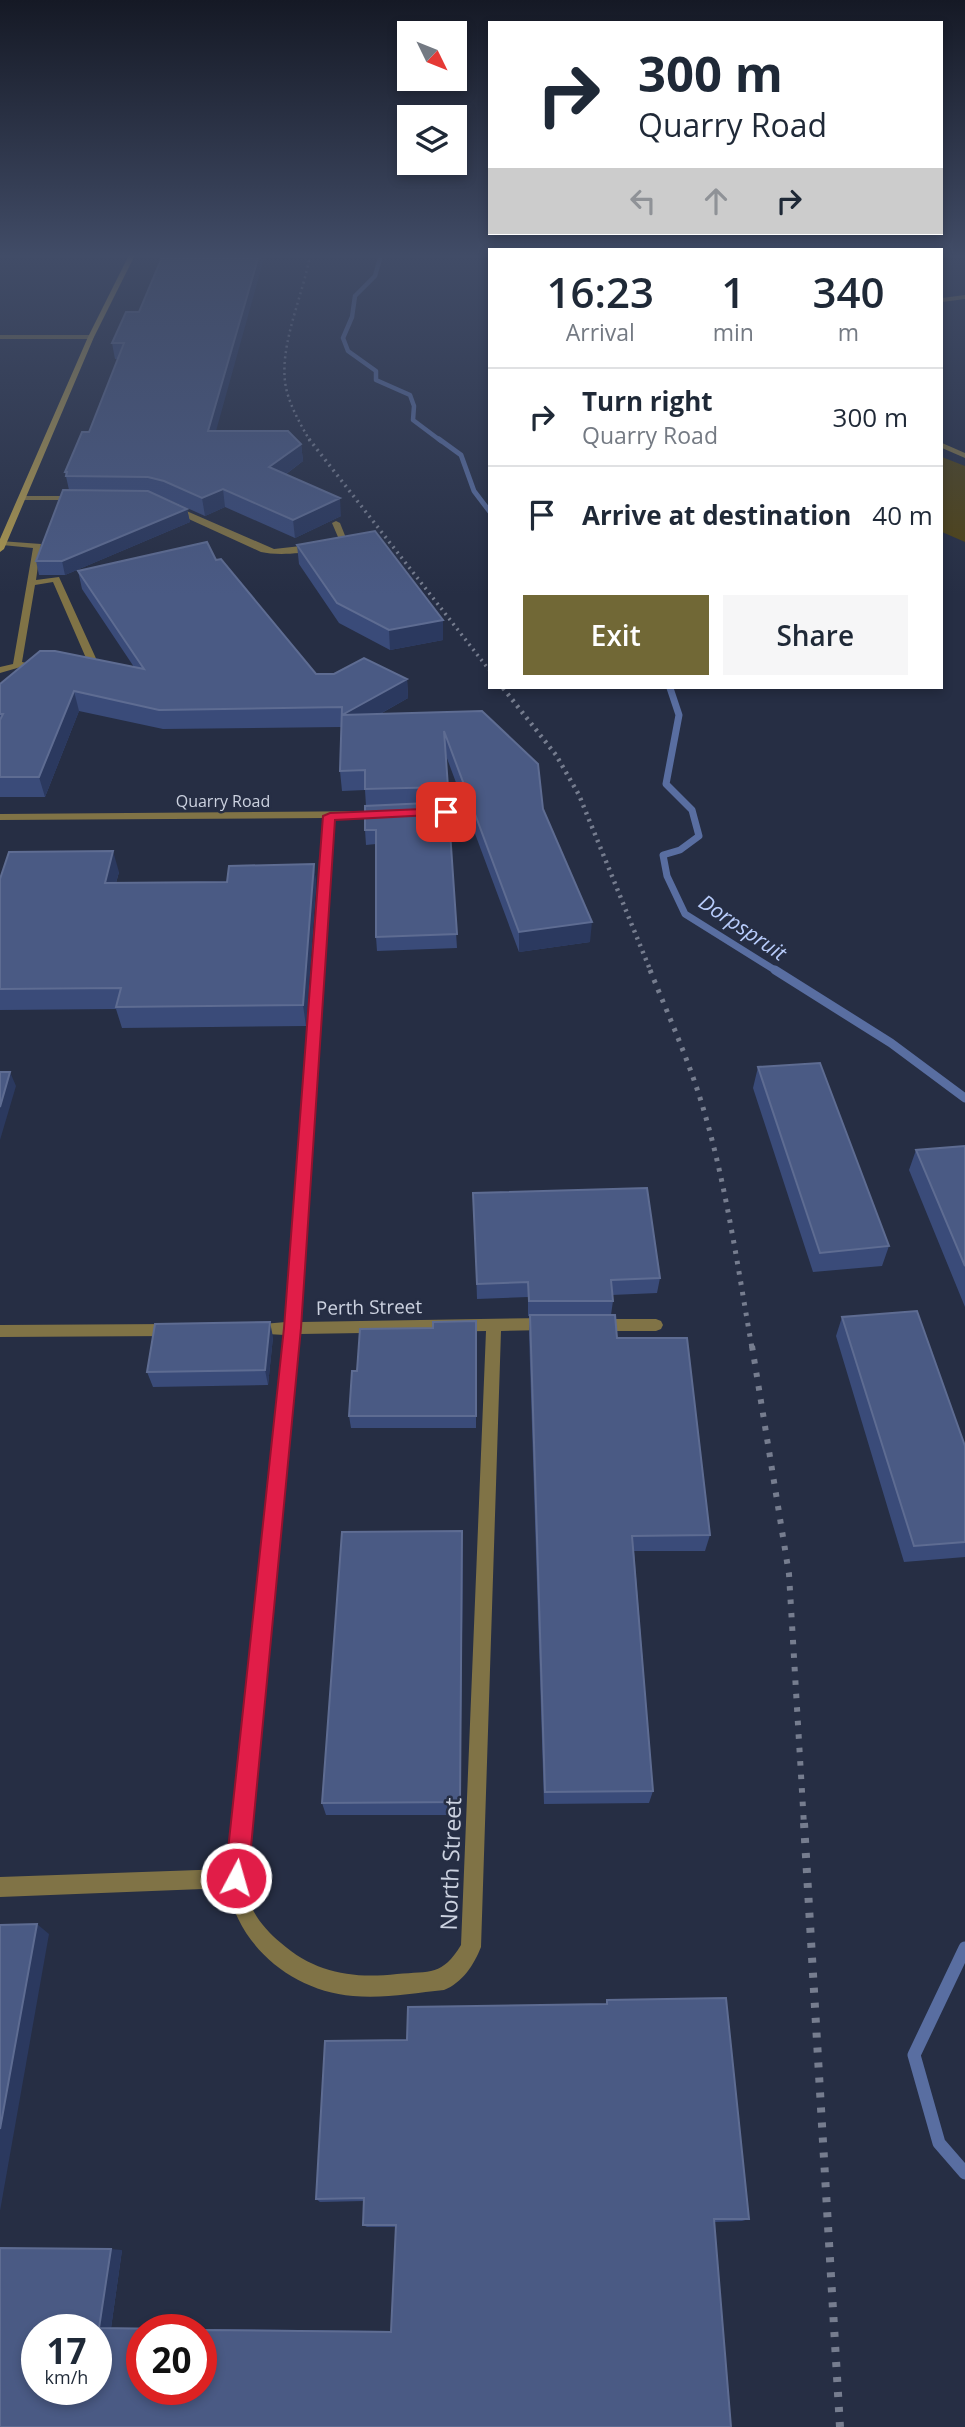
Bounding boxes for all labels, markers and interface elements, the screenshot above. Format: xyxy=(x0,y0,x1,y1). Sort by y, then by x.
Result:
north arrow xyxy=(397,21,467,91)
map controls xyxy=(397,21,467,175)
text: 300 m xyxy=(638,40,783,106)
icon: right xyxy=(523,49,614,140)
text: Quarry Road xyxy=(638,103,827,146)
button: layers xyxy=(397,105,467,175)
icon: left xyxy=(624,182,662,220)
icon: ahead xyxy=(697,182,735,220)
icon: right xyxy=(770,182,808,220)
text: 16:23 xyxy=(547,263,654,320)
text: 1 xyxy=(721,263,745,320)
text: 340 xyxy=(812,263,884,320)
text: Arrival xyxy=(566,316,635,348)
text: min xyxy=(713,316,754,348)
text: m xyxy=(838,316,859,348)
text: Turn right xyxy=(582,383,713,419)
icon: right xyxy=(523,398,561,436)
text: 300 m xyxy=(833,399,908,435)
text: Quarry Road xyxy=(582,419,718,451)
icon: arrive xyxy=(523,496,561,534)
text: Arrive at destination xyxy=(582,497,851,533)
text: 40 m xyxy=(872,497,933,533)
button: Exit xyxy=(523,595,709,675)
button: Share xyxy=(723,595,908,675)
pin xyxy=(416,782,476,842)
street label: Quarry Road xyxy=(176,790,270,812)
icon: arrive xyxy=(427,793,465,831)
water label: Dorpspruit xyxy=(694,887,793,967)
street label: Perth Street xyxy=(316,1293,423,1321)
street label: North Street xyxy=(432,1797,468,1931)
position arrow xyxy=(199,1841,273,1915)
speed limit sign: 20 xyxy=(126,2314,217,2405)
text: 17 xyxy=(46,2327,87,2374)
text: km/h xyxy=(45,2365,88,2389)

